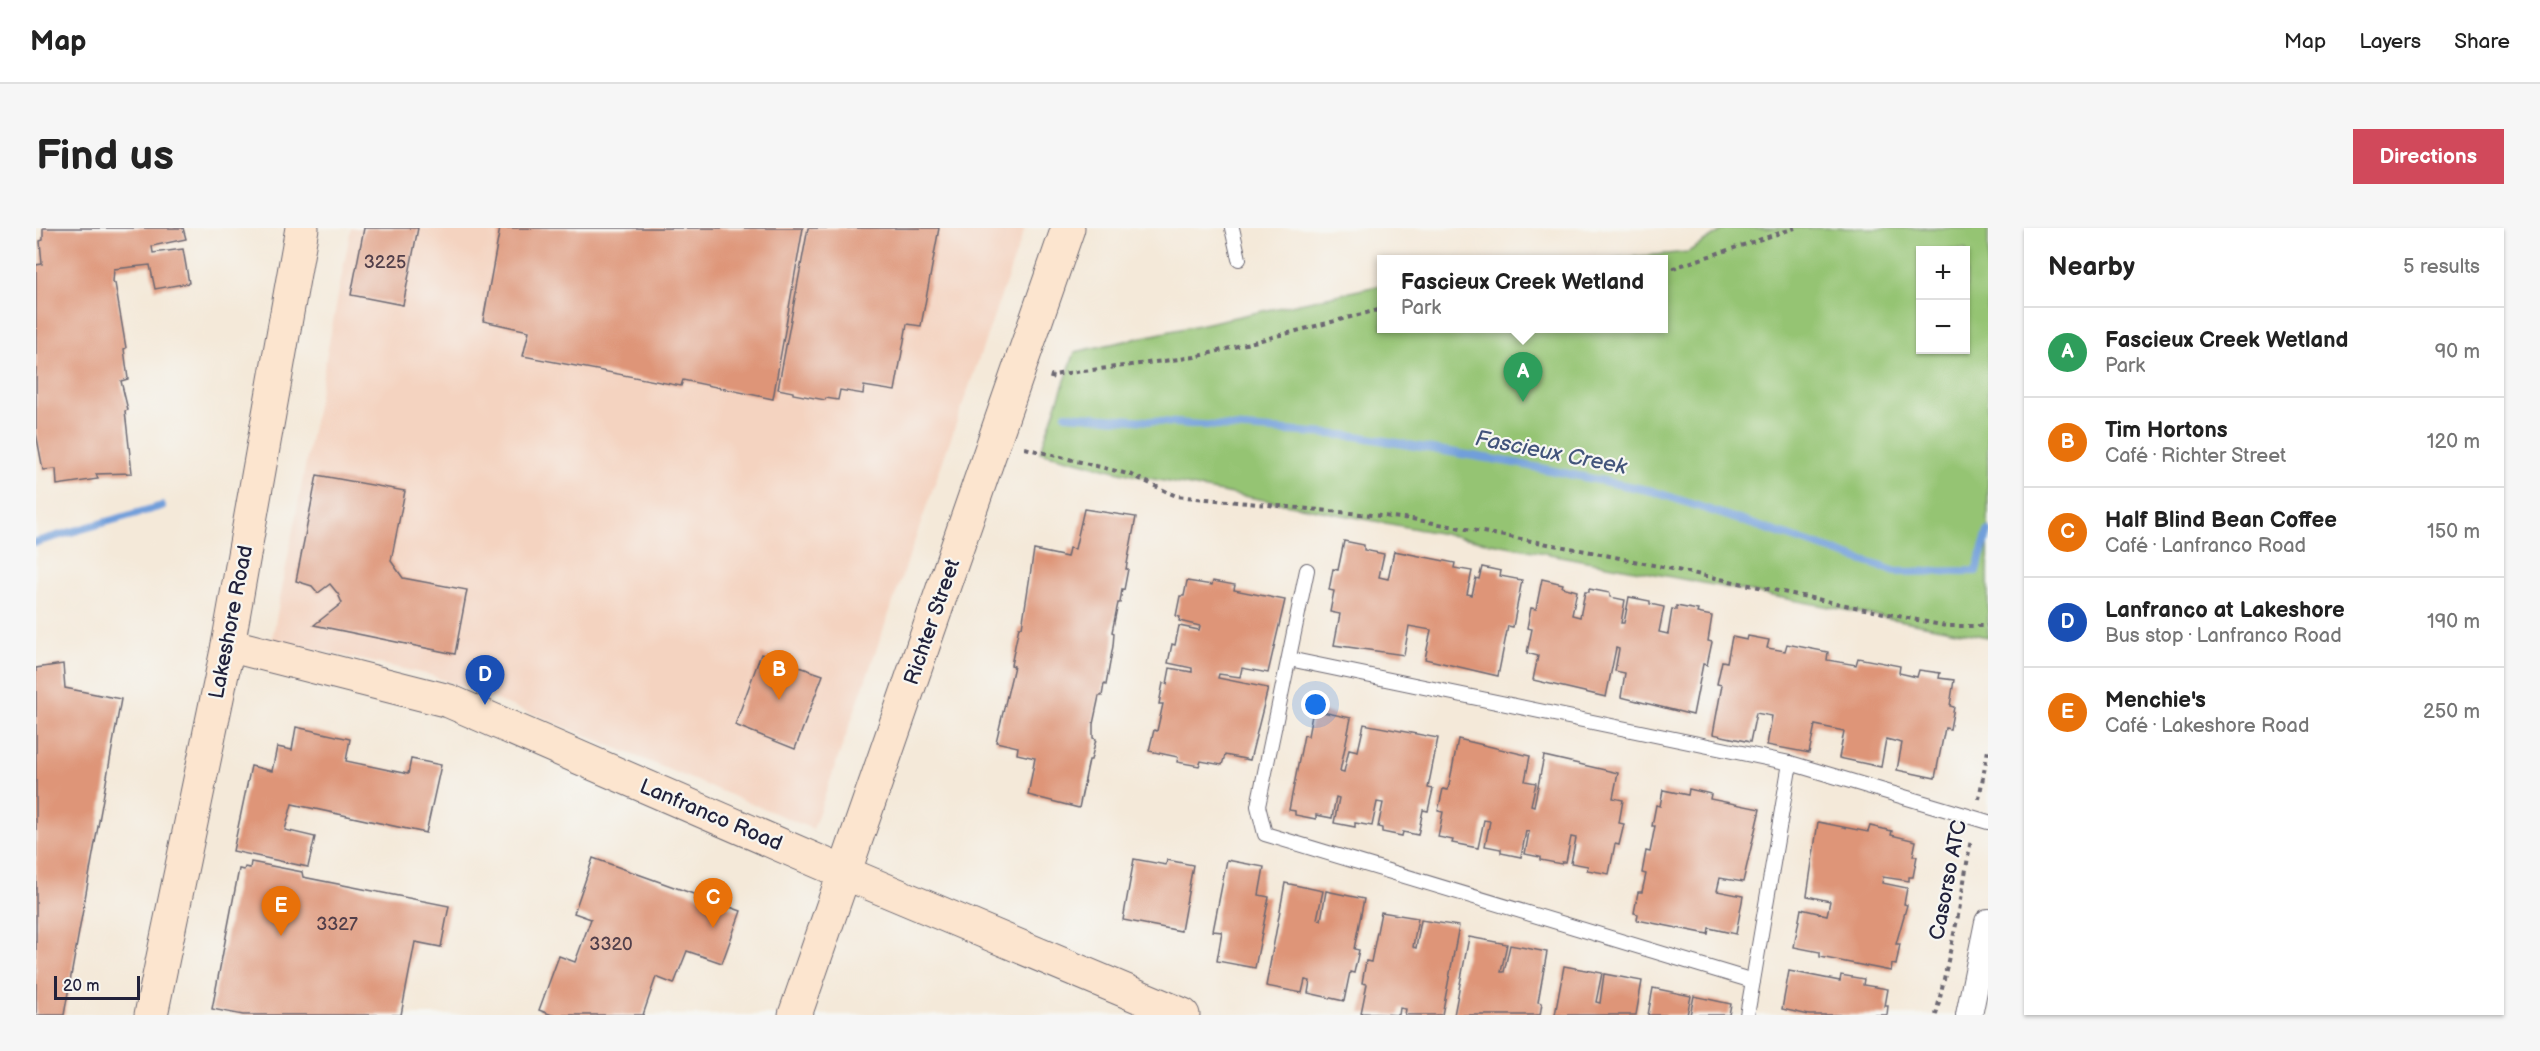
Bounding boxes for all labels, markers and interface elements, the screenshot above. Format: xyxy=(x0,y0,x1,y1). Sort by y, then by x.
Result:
text: Map xyxy=(30,25,86,58)
text: Map xyxy=(2284,29,2326,54)
text: Layers xyxy=(2359,29,2421,54)
text: Share xyxy=(2454,29,2510,54)
button: Directions xyxy=(2353,129,2504,184)
text: Find us xyxy=(36,131,174,182)
map controls xyxy=(1916,246,1970,354)
button: + xyxy=(1916,246,1970,300)
house number: 3225 xyxy=(364,252,406,273)
text: Nearby xyxy=(2048,252,2135,283)
popup xyxy=(1377,255,1668,333)
text: 5 results xyxy=(2403,255,2480,279)
text: Fascieux Creek Wetland xyxy=(1401,269,1644,296)
text: Park xyxy=(1401,296,1441,320)
button: − xyxy=(1916,300,1970,354)
text: Fascieux Creek Wetland xyxy=(2105,327,2348,354)
text: A xyxy=(2061,340,2074,364)
text: 90 m xyxy=(2435,340,2480,364)
pin: A xyxy=(1504,352,1542,402)
text: Park xyxy=(2105,354,2145,378)
text: Tim Hortons xyxy=(2105,417,2228,444)
water label: Fascieux Creek xyxy=(1473,425,1630,481)
text: B xyxy=(2060,430,2075,454)
text: 120 m xyxy=(2427,430,2480,454)
text: Café · Richter Street xyxy=(2105,444,2286,468)
text: Half Blind Bean Coffee xyxy=(2105,507,2337,534)
text: C xyxy=(2060,520,2075,544)
text: 150 m xyxy=(2427,520,2480,544)
text: Café · Lanfranco Road xyxy=(2105,534,2306,558)
street label: Lakeshore Road xyxy=(204,543,258,701)
street label: Richter Street xyxy=(899,555,965,688)
text: Lanfranco at Lakeshore xyxy=(2105,597,2345,624)
text: D xyxy=(2061,610,2074,634)
text: 190 m xyxy=(2427,610,2480,634)
text: Bus stop · Lanfranco Road xyxy=(2105,624,2342,648)
pin: B xyxy=(760,650,798,700)
pin: D xyxy=(466,656,504,705)
text: Menchie's xyxy=(2105,687,2206,714)
your location xyxy=(1301,690,1330,719)
text: E xyxy=(2061,700,2074,724)
text: 250 m xyxy=(2423,700,2480,724)
text: Café · Lakeshore Road xyxy=(2105,714,2309,738)
street label: Lanfranco Road xyxy=(636,774,786,856)
street label: Casorso ATC xyxy=(1924,818,1972,942)
pin: C xyxy=(694,878,732,928)
pin: E xyxy=(262,886,300,936)
house number: 3327 xyxy=(316,914,358,935)
house number: 3320 xyxy=(589,934,633,955)
scale bar xyxy=(54,973,140,1000)
text: 20 m xyxy=(63,977,99,996)

